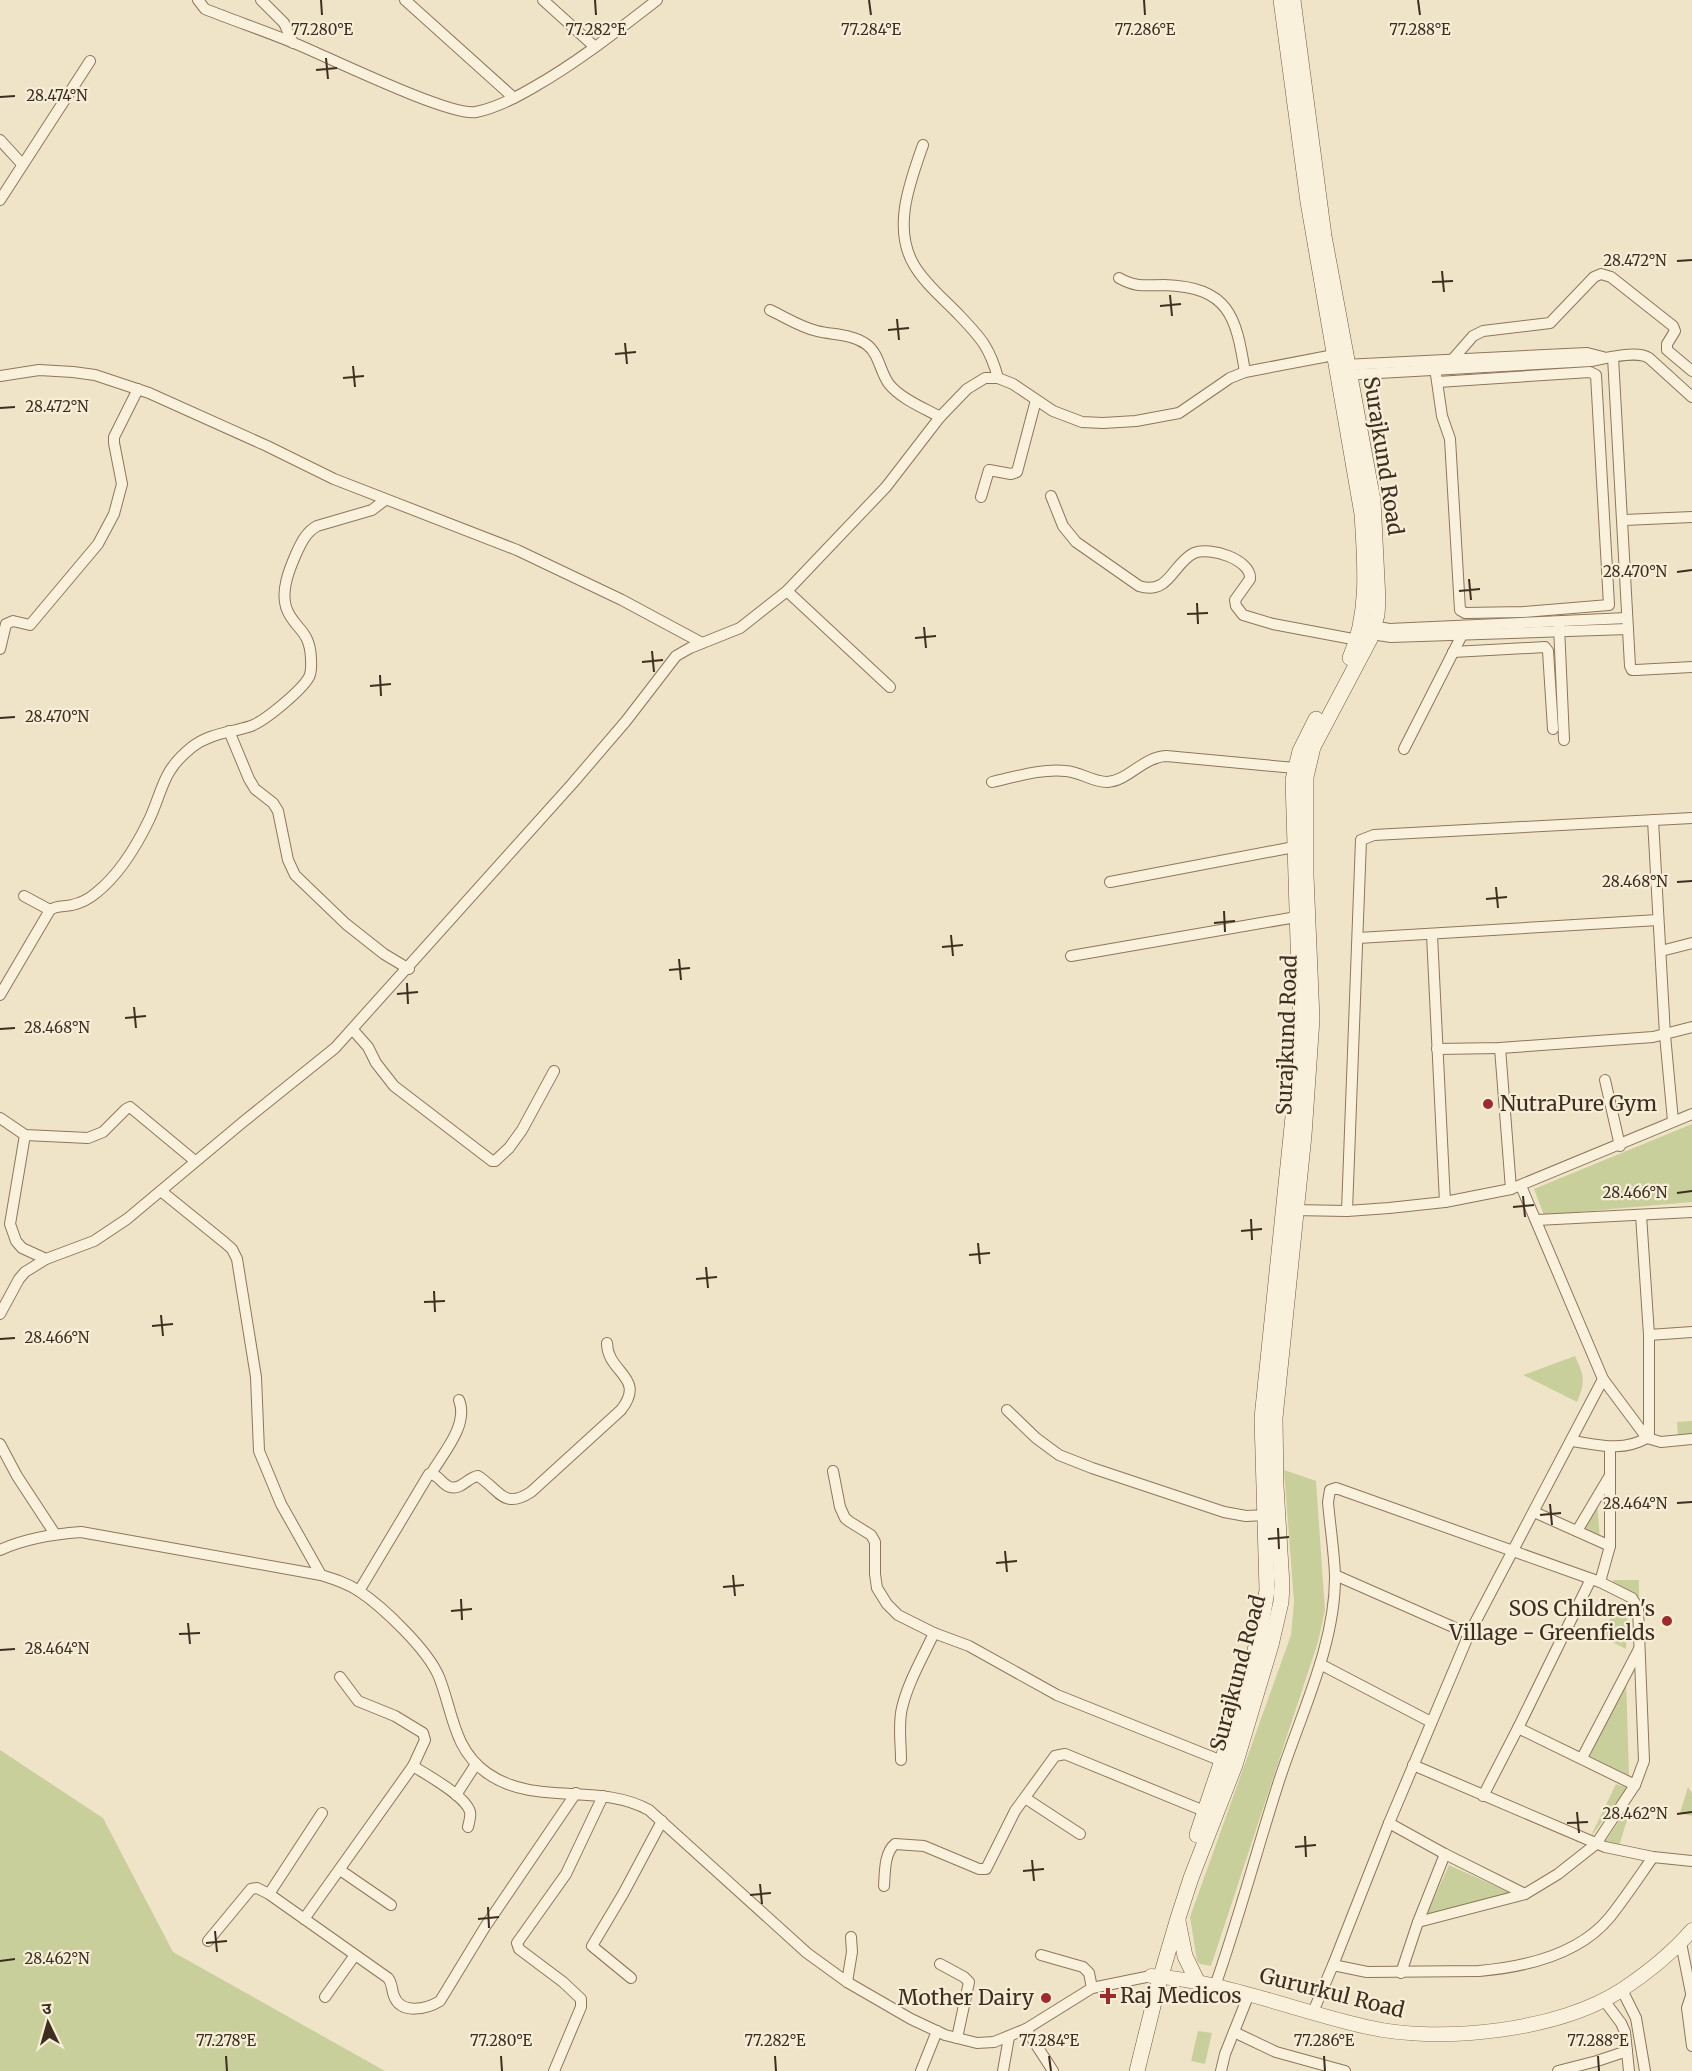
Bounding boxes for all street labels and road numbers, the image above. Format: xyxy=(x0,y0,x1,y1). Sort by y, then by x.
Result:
street label: Surajkund Road xyxy=(1358,375,1409,538)
street label: Surajkund Road xyxy=(1270,954,1303,1116)
street label: Surajkund Road xyxy=(1204,1592,1271,1754)
street label: Gururkul Road xyxy=(1257,1961,1408,2024)

